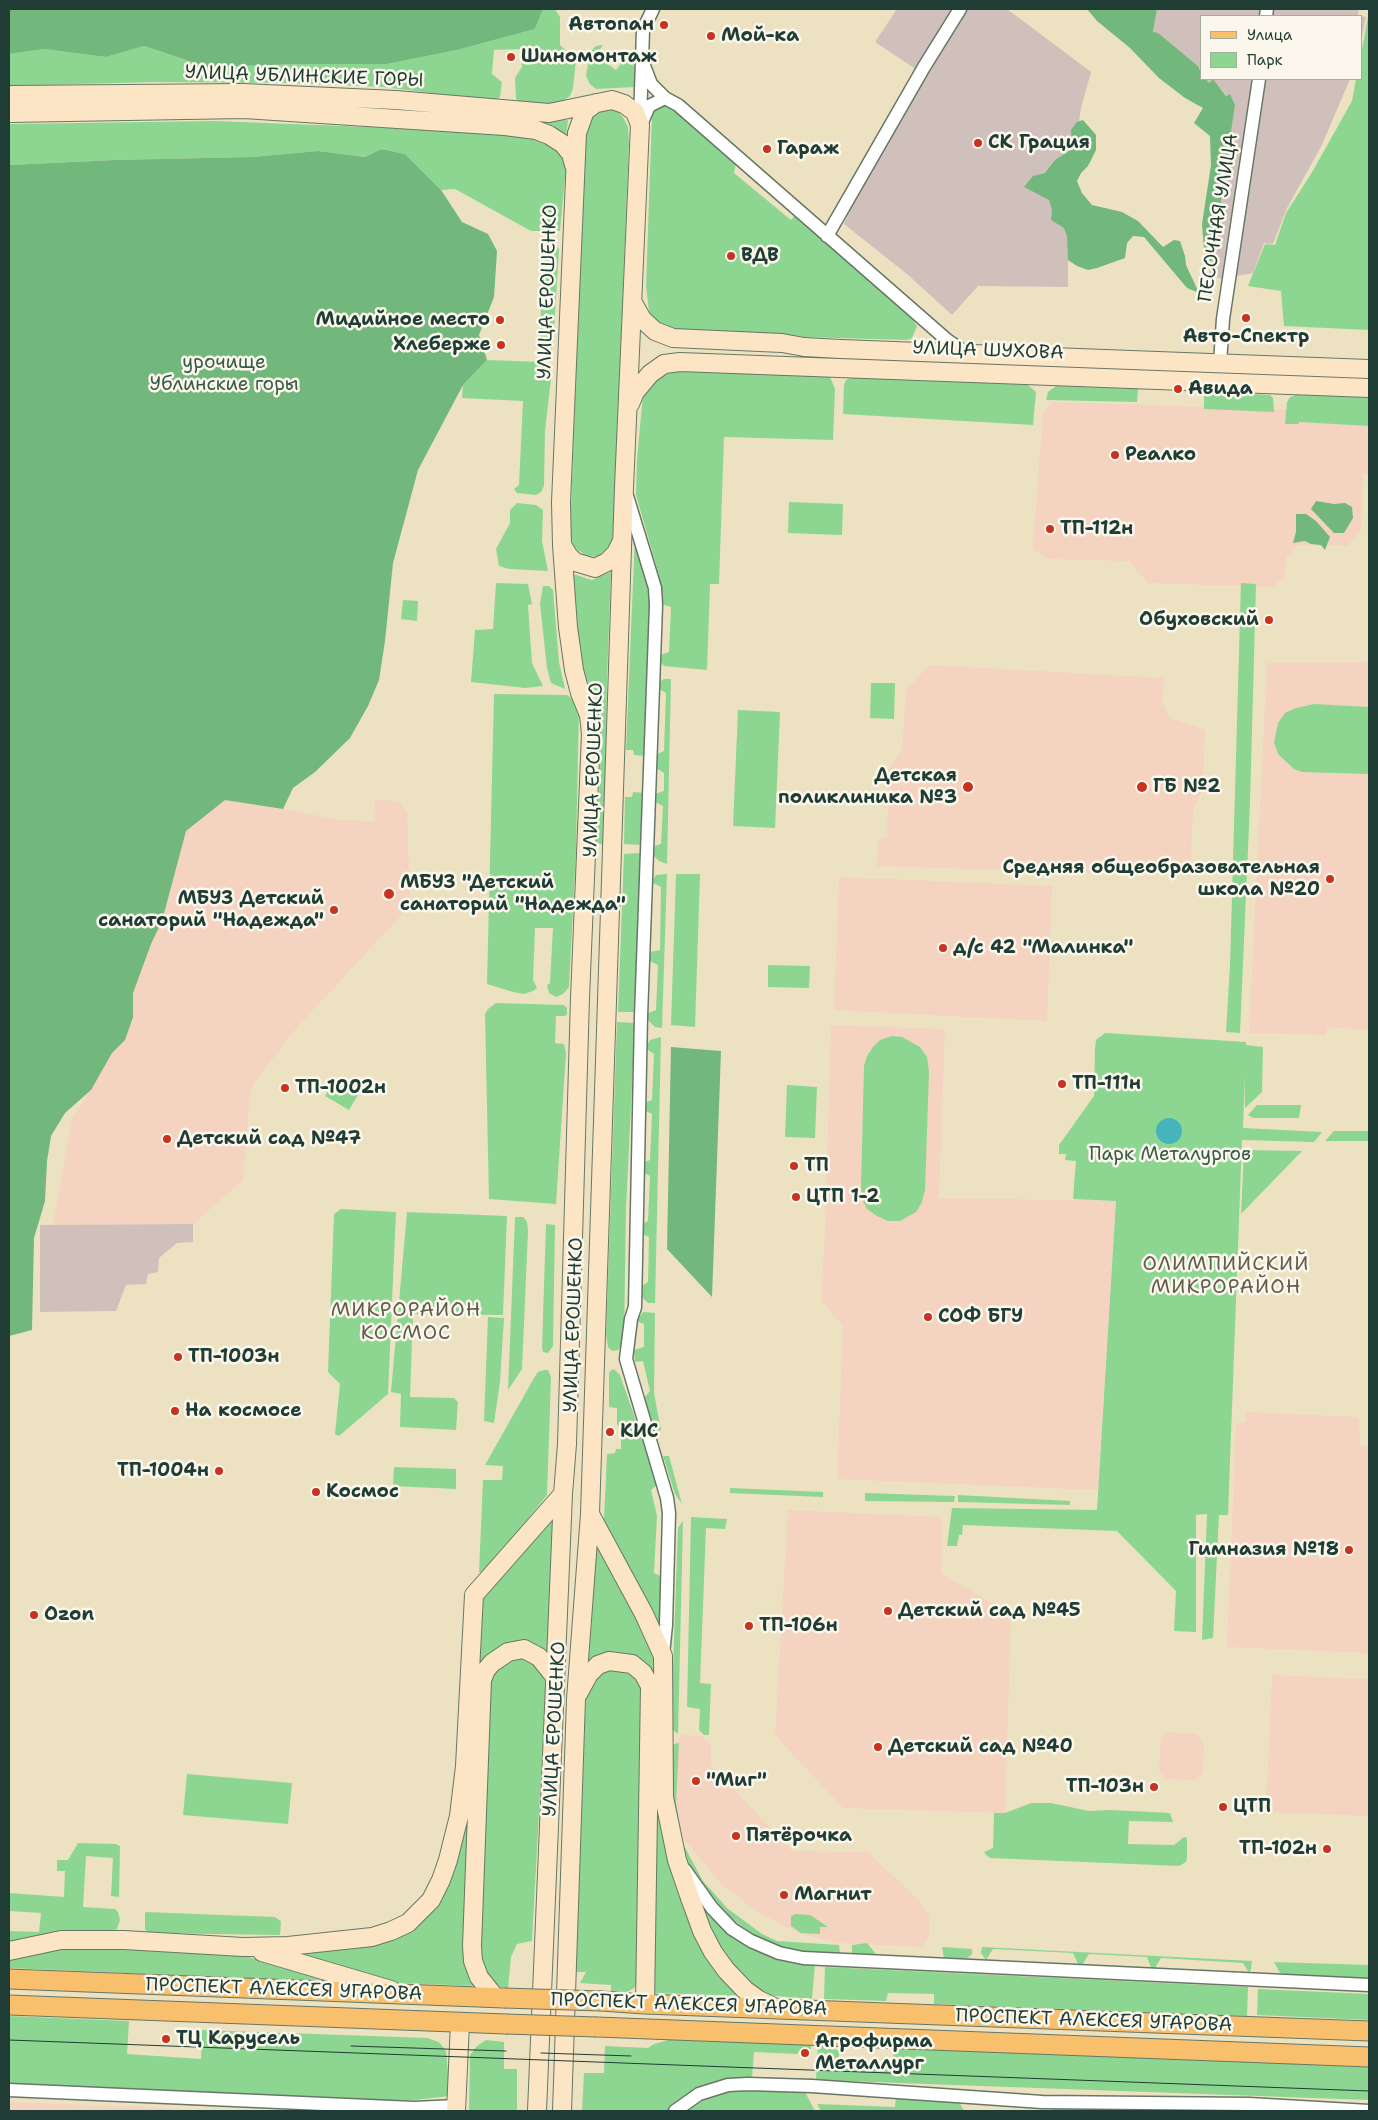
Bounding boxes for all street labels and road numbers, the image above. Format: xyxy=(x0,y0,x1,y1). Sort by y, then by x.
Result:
street label: УЛИЦА УБЛИНСКИЕ ГОРЫ xyxy=(184,61,424,93)
street label: ПЕСОЧНАЯ УЛИЦА xyxy=(1194,132,1244,304)
street label: УЛИЦА ЕРОШЕНКО xyxy=(534,204,562,380)
street label: УЛИЦА ШУХОВА xyxy=(912,337,1064,365)
street label: УЛИЦА ЕРОШЕНКО xyxy=(580,682,608,858)
street label: УЛИЦА ЕРОШЕНКО xyxy=(560,1237,588,1413)
street label: УЛИЦА ЕРОШЕНКО xyxy=(539,1641,571,1817)
street label: ПРОСПЕКТ АЛЕКСЕЯ УГАРОВА xyxy=(145,1974,423,2006)
street label: ПРОСПЕКТ АЛЕКСЕЯ УГАРОВА xyxy=(550,1989,828,2021)
street label: ПРОСПЕКТ АЛЕКСЕЯ УГАРОВА xyxy=(955,2005,1233,2037)

